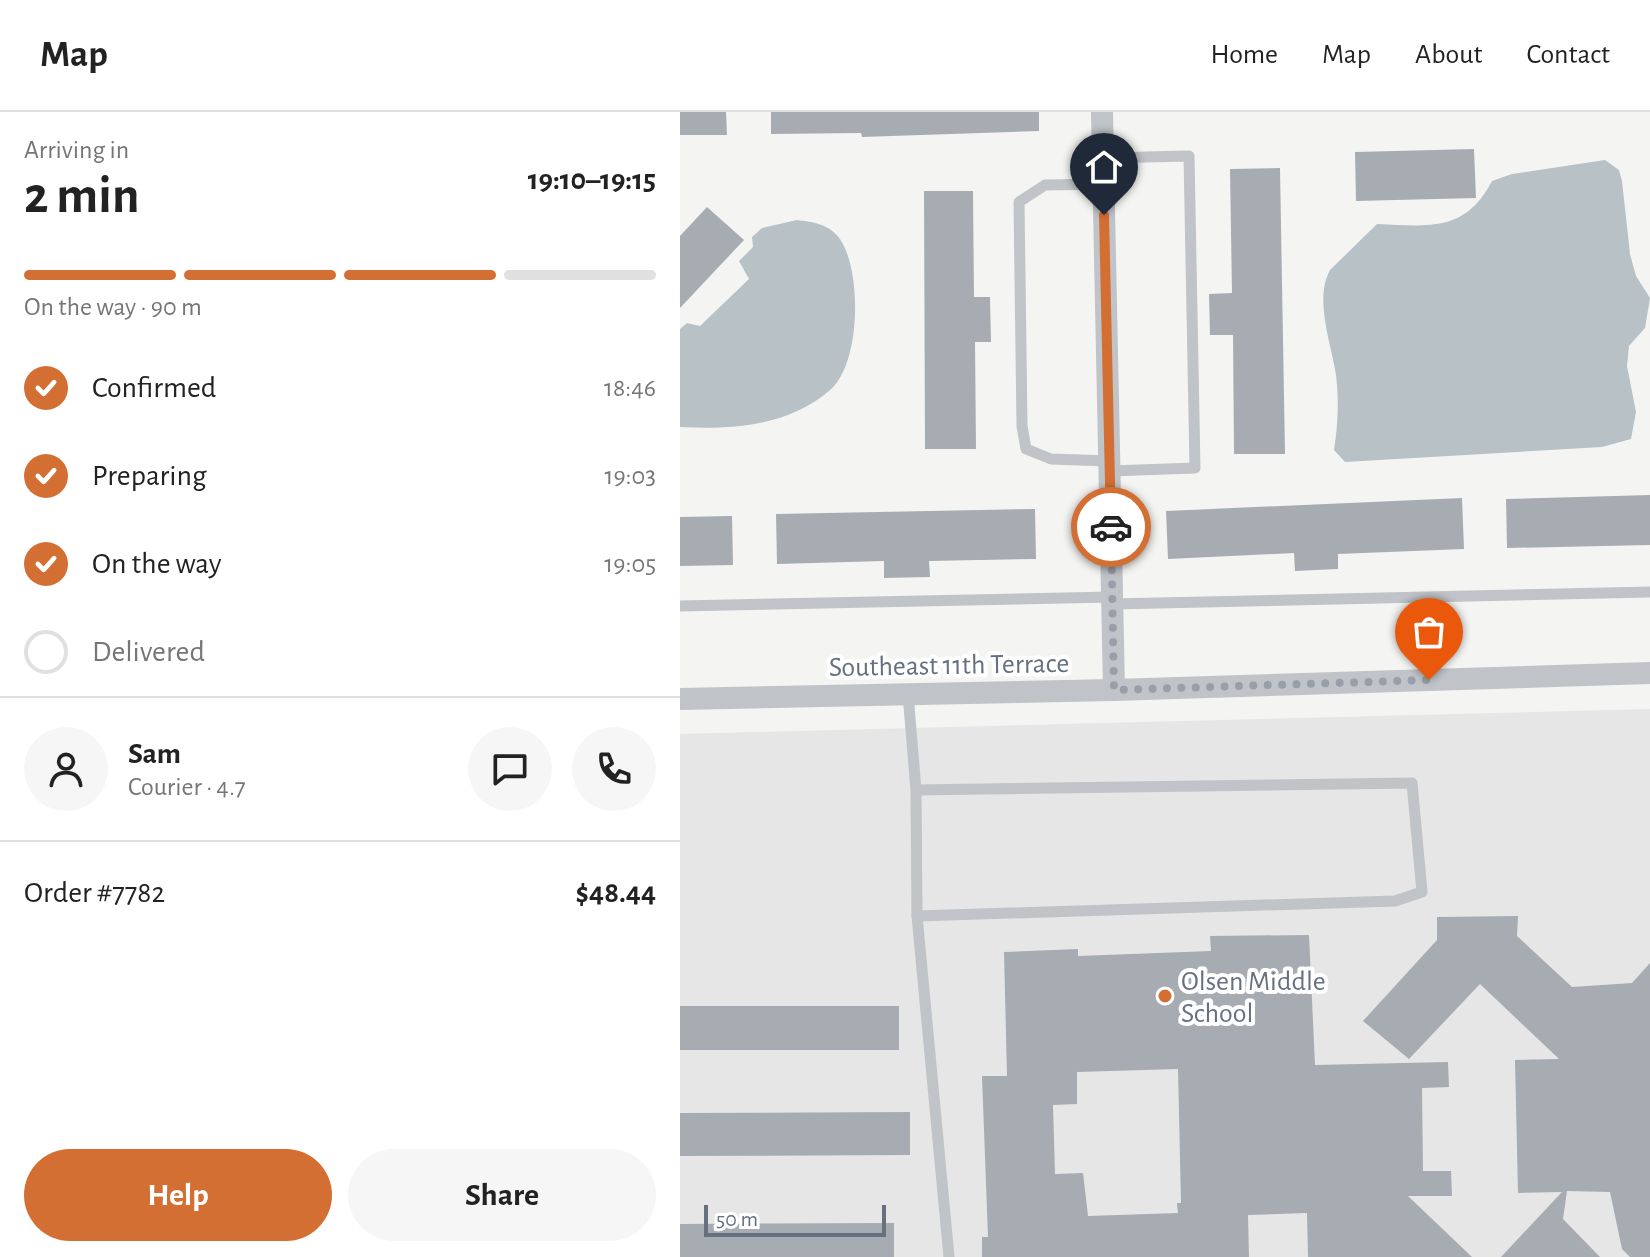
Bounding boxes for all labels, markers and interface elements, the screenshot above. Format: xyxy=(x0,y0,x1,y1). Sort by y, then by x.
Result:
text: Map xyxy=(40,36,108,74)
text: Home xyxy=(1211,41,1278,69)
text: Map xyxy=(1322,41,1371,69)
text: About xyxy=(1415,41,1483,69)
text: Contact xyxy=(1527,41,1610,69)
pin xyxy=(1070,133,1138,215)
text: Arriving in xyxy=(24,137,129,163)
icon: home xyxy=(1082,145,1126,189)
text: 19:10–19:15 xyxy=(528,165,656,195)
text: 2 min xyxy=(24,170,139,222)
text: On the way · 90 m xyxy=(24,294,202,320)
icon: check xyxy=(24,366,68,410)
text: Confirmed xyxy=(92,373,216,403)
text: 18:46 xyxy=(604,375,656,401)
icon: check xyxy=(24,454,68,498)
text: Preparing xyxy=(92,461,207,491)
text: 19:03 xyxy=(604,463,656,489)
courier xyxy=(1071,487,1151,567)
icon: car xyxy=(1089,505,1133,549)
icon: check xyxy=(24,542,68,586)
text: On the way xyxy=(92,549,221,579)
text: 19:05 xyxy=(604,551,656,577)
pin xyxy=(1395,598,1463,680)
icon: bag xyxy=(1407,610,1451,654)
text: Delivered xyxy=(92,637,205,667)
street label: Southeast 11th Terrace xyxy=(829,650,1070,682)
button: person xyxy=(24,727,108,811)
button: chat xyxy=(468,727,552,811)
button: phone xyxy=(572,727,656,811)
text: Sam xyxy=(128,739,181,769)
text: Courier · 4.7 xyxy=(128,774,246,800)
text: Order #7782 xyxy=(24,878,165,908)
text: $48.44 xyxy=(576,878,656,908)
place label: Olsen Middle School xyxy=(1181,968,1326,1028)
marker: Olsen Middle School xyxy=(1156,987,1174,1005)
button: Help xyxy=(24,1149,332,1241)
button: Share xyxy=(348,1149,656,1241)
scale bar xyxy=(704,1201,886,1237)
text: 50 m xyxy=(716,1208,758,1230)

